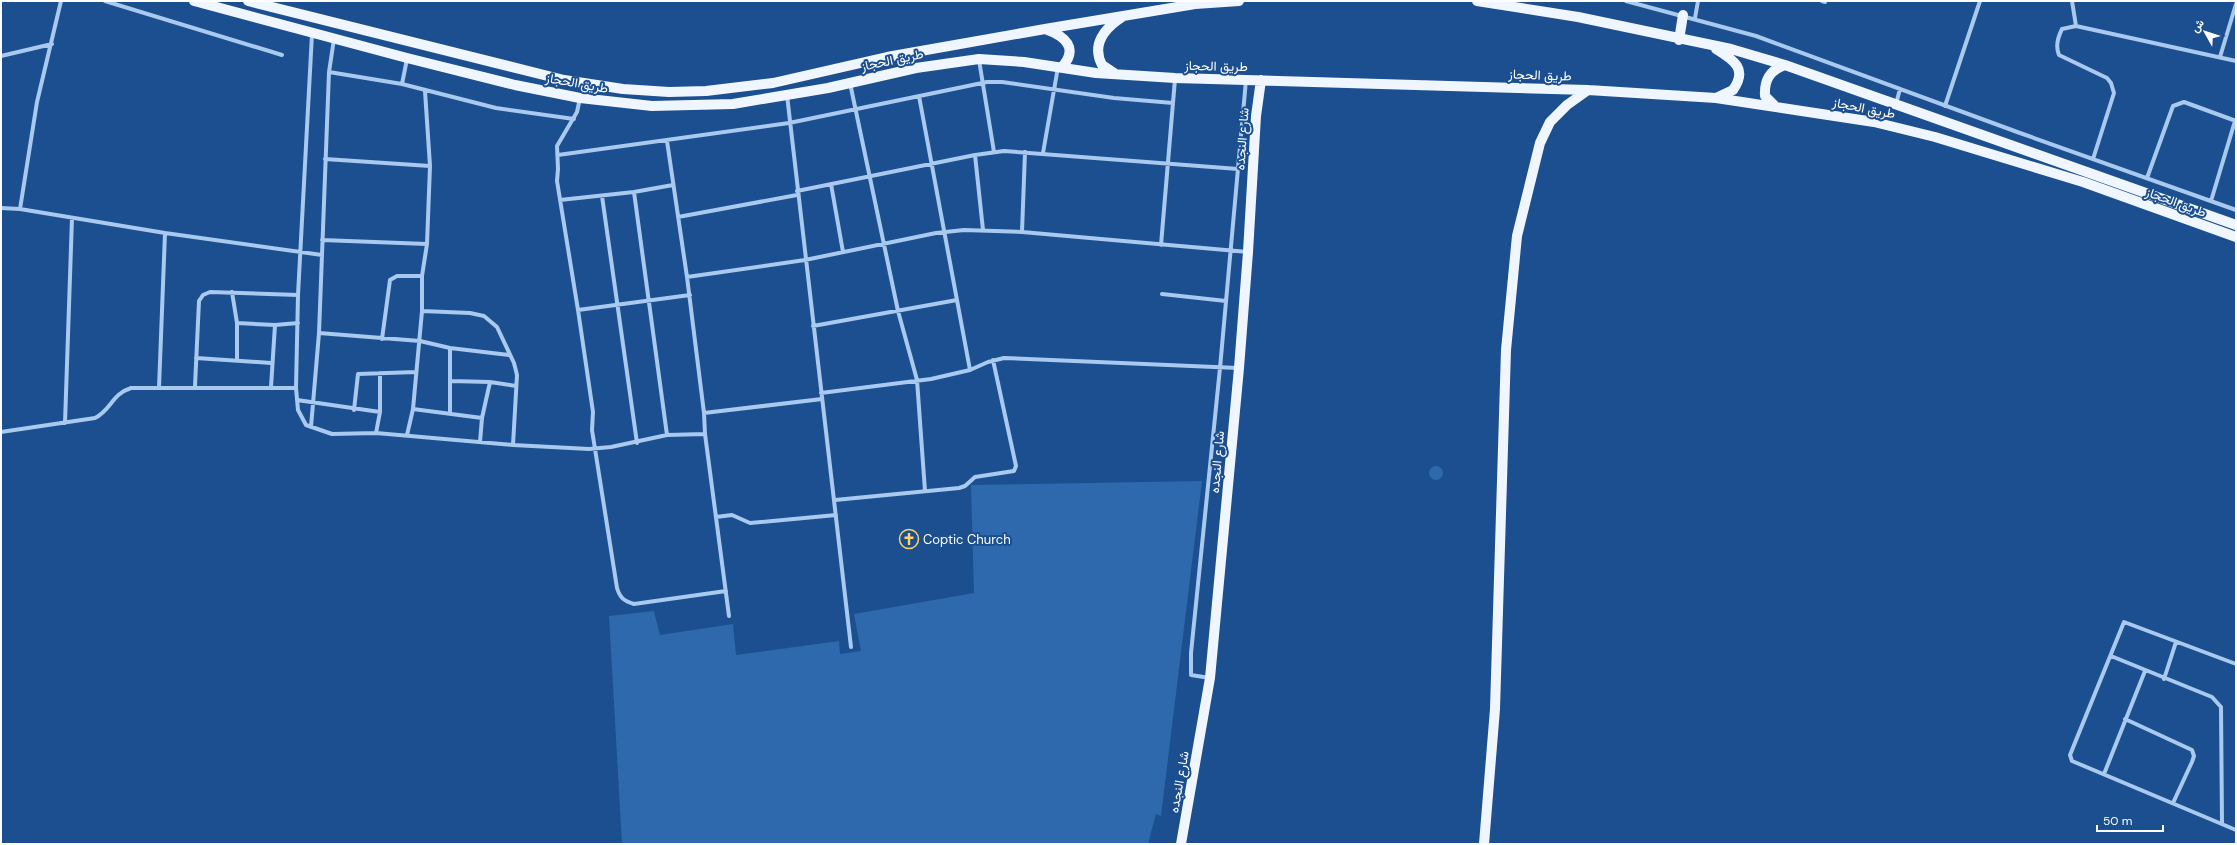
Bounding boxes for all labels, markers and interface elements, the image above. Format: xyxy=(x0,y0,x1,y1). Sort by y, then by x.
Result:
north arrow xyxy=(2185,12,2225,52)
text: ش xyxy=(2188,16,2207,35)
street label: طريق الحجاز xyxy=(858,45,925,75)
street label: طريق الحجاز xyxy=(1183,57,1248,75)
street label: طريق الحجاز xyxy=(1507,65,1572,85)
street label: طريق الحجاز xyxy=(543,69,610,97)
street label: طريق الحجاز xyxy=(1830,93,1897,122)
street label: شارع النجده xyxy=(1231,107,1254,171)
street label: طريق الحجاز xyxy=(2142,183,2209,221)
street label: شارع النجده xyxy=(1206,430,1229,494)
church icon: Coptic Church xyxy=(898,528,920,550)
place label: Coptic Church xyxy=(923,531,1011,548)
street label: شارع النجده xyxy=(1165,750,1194,814)
scale bar xyxy=(2097,807,2163,833)
text: 50 m xyxy=(2103,813,2132,829)

